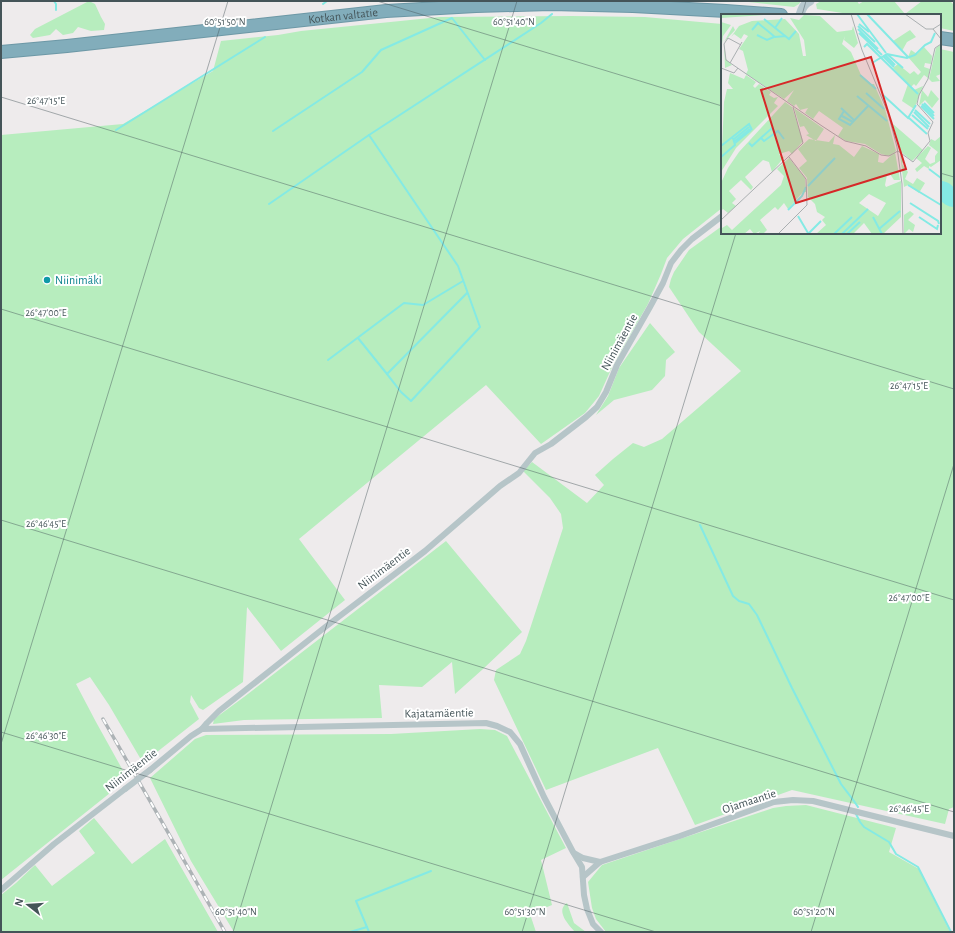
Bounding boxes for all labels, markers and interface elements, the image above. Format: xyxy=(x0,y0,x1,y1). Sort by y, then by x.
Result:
street label: Kotkan valtatie xyxy=(308,6,378,25)
inset map xyxy=(721,14,941,234)
text: 60°51'50"N xyxy=(204,17,246,27)
text: 60°51'40"N xyxy=(493,17,535,27)
text: 26°47'15"E xyxy=(27,96,65,106)
place label: Niinimäki xyxy=(55,274,102,286)
marker: Niinimäki xyxy=(42,275,52,285)
text: 26°47'00"E xyxy=(26,308,67,318)
street label: Niinimäentie xyxy=(599,312,639,372)
text: 26°47'15"E xyxy=(890,381,928,391)
text: 26°46'45"E xyxy=(26,519,66,529)
street label: Niinimäentie xyxy=(356,544,412,592)
text: 26°47'00"E xyxy=(889,593,930,603)
street label: Kajatamäentie xyxy=(404,706,474,721)
text: 26°46'30"E xyxy=(26,731,66,741)
street label: Niinimäentie xyxy=(103,746,159,794)
street label: Ojamaantie xyxy=(721,787,778,816)
text: 26°46'45"E xyxy=(889,804,929,814)
north arrow xyxy=(8,885,48,925)
text: N xyxy=(13,897,25,907)
text: 60°51'40"N xyxy=(215,907,257,917)
text: 60°51'30"N xyxy=(504,907,546,917)
text: 60°51'20"N xyxy=(793,907,835,917)

